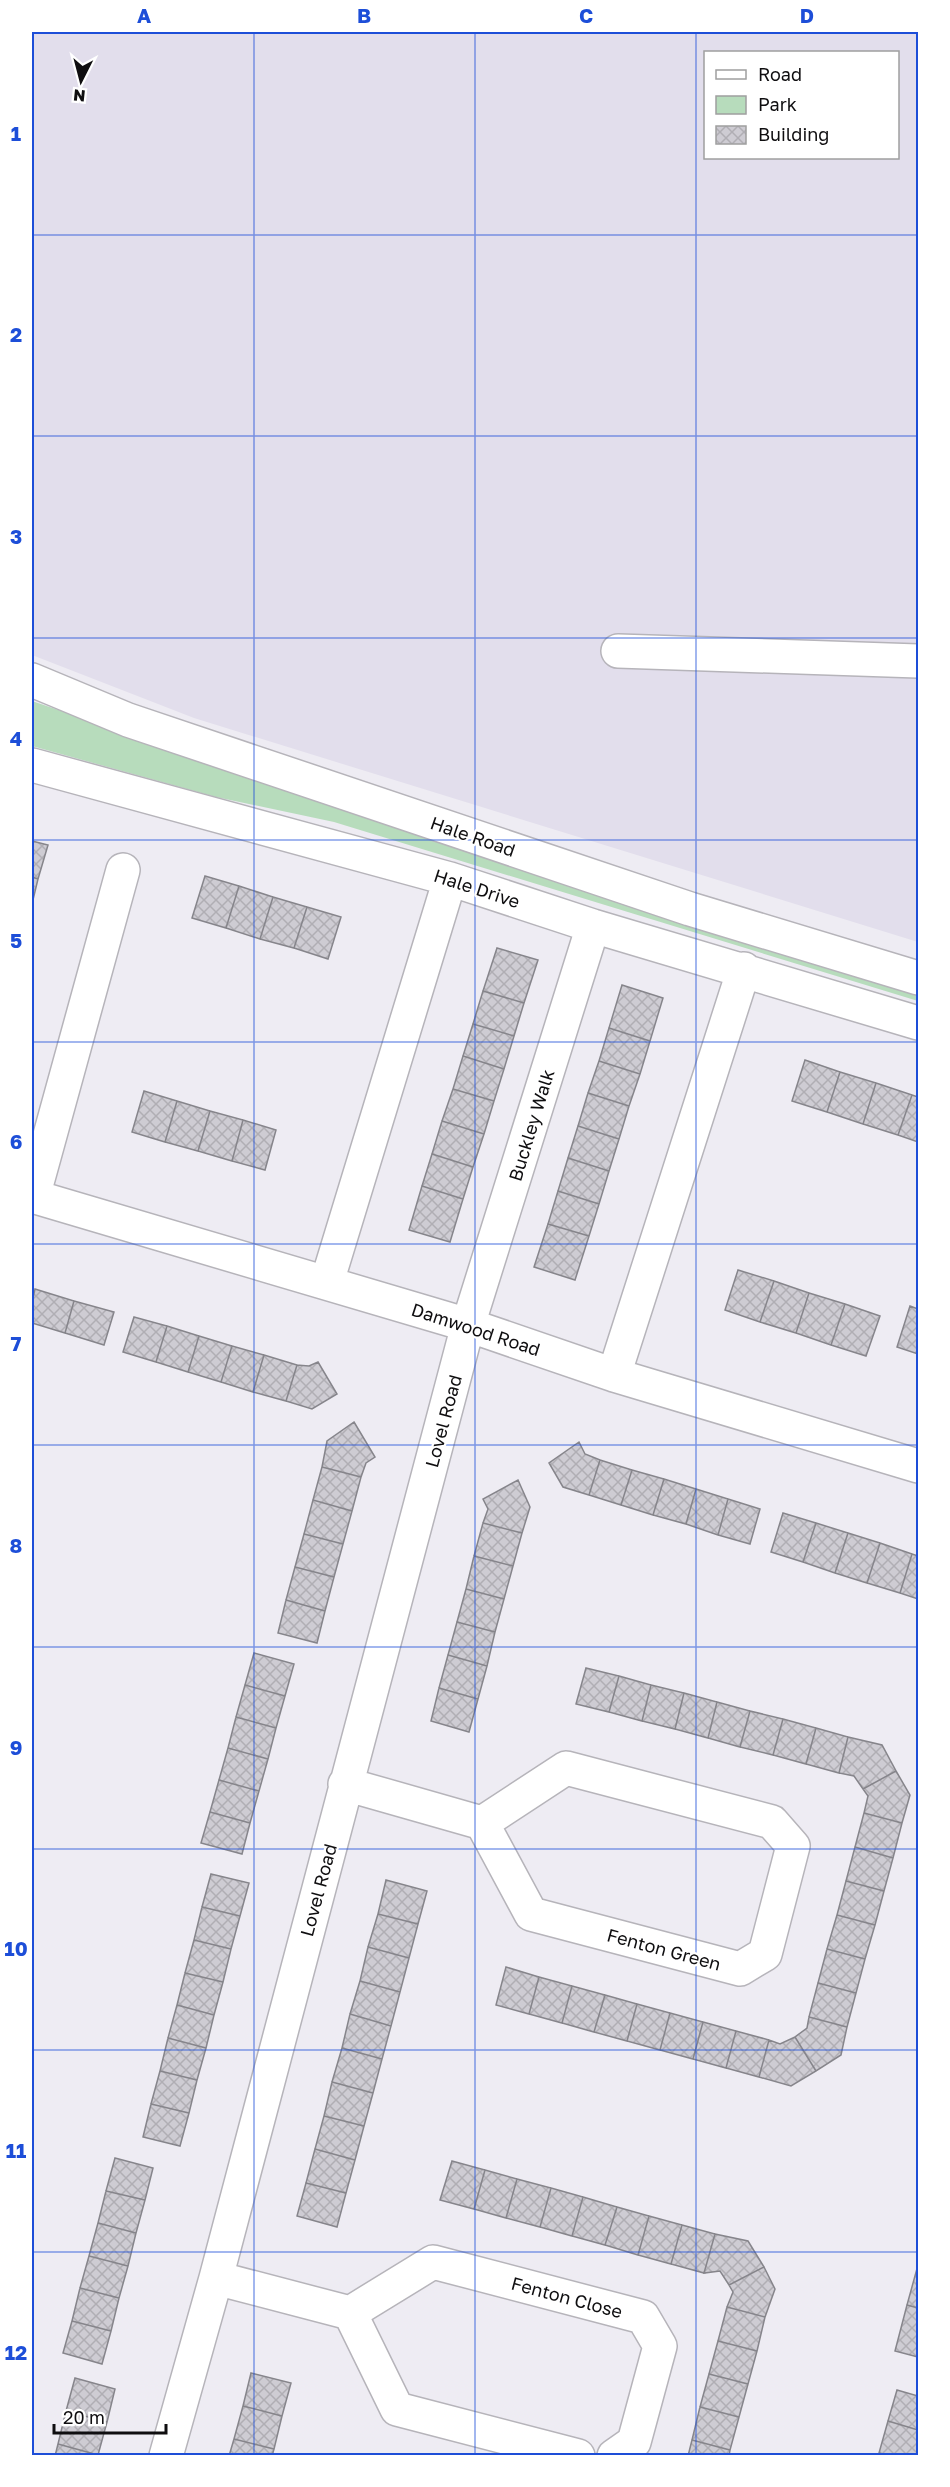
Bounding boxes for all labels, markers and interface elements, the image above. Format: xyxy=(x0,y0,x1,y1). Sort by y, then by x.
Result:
text: A xyxy=(137,3,151,27)
text: B xyxy=(357,3,371,27)
text: C xyxy=(579,3,593,27)
text: D xyxy=(800,3,814,27)
north arrow xyxy=(51,51,111,111)
legend xyxy=(704,51,899,159)
text: Road xyxy=(758,63,802,85)
text: N xyxy=(72,85,87,106)
text: Park xyxy=(758,93,797,115)
text: 1 xyxy=(11,121,21,145)
text: Building xyxy=(758,123,829,145)
text: 2 xyxy=(10,322,22,346)
text: 3 xyxy=(10,524,22,548)
text: 4 xyxy=(10,726,22,750)
street label: Hale Road xyxy=(428,811,518,861)
street label: Hale Drive xyxy=(431,864,523,912)
text: 5 xyxy=(10,928,22,952)
street label: Buckley Walk xyxy=(504,1066,558,1184)
text: 6 xyxy=(10,1129,22,1153)
street label: Damwood Road xyxy=(409,1298,543,1360)
text: 7 xyxy=(11,1331,22,1355)
street label: Lovel Road xyxy=(420,1372,466,1470)
text: 8 xyxy=(10,1533,22,1557)
text: 9 xyxy=(10,1735,22,1759)
street label: Lovel Road xyxy=(295,1841,341,1939)
street label: Fenton Green xyxy=(605,1923,723,1975)
text: 10 xyxy=(4,1936,28,1960)
text: 11 xyxy=(6,2138,26,2162)
street label: Fenton Close xyxy=(509,2272,625,2322)
text: 12 xyxy=(5,2340,27,2364)
scale bar xyxy=(54,2397,166,2435)
text: 20 m xyxy=(63,2406,105,2428)

